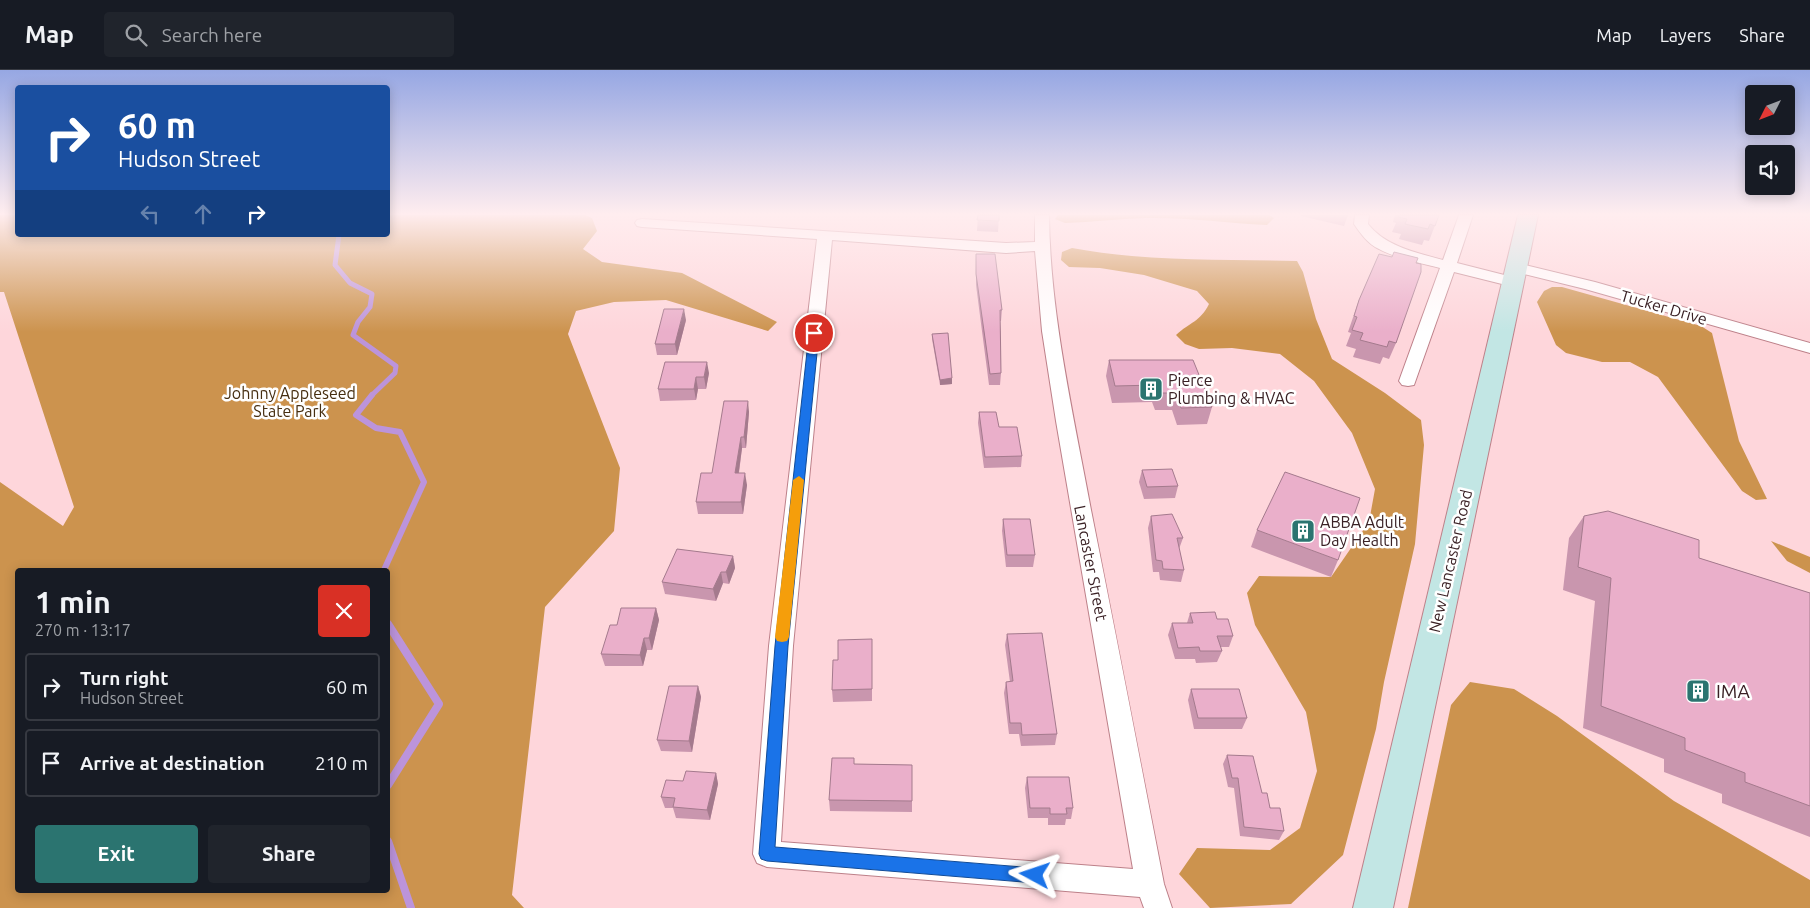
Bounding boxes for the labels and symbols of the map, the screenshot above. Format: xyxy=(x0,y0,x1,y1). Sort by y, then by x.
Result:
north arrow xyxy=(1745,85,1795,135)
street label: Tucker Drive xyxy=(1619,286,1709,328)
pin xyxy=(793,312,835,354)
place label: Pierce Plumbing & HVAC xyxy=(1168,371,1295,407)
building icon: Pierce Plumbing & HVAC xyxy=(1138,376,1164,402)
park label: Johnny Appleseed State Park xyxy=(224,384,356,420)
street label: New Lancaster Road xyxy=(1425,488,1475,634)
street label: Lancaster Street xyxy=(1071,504,1111,623)
place label: ABBA Adult Day Health xyxy=(1320,513,1405,549)
building icon: ABBA Adult Day Health xyxy=(1290,518,1316,544)
building icon: IMA xyxy=(1685,678,1711,704)
place label: IMA xyxy=(1716,680,1750,702)
position arrow xyxy=(1008,848,1060,900)

